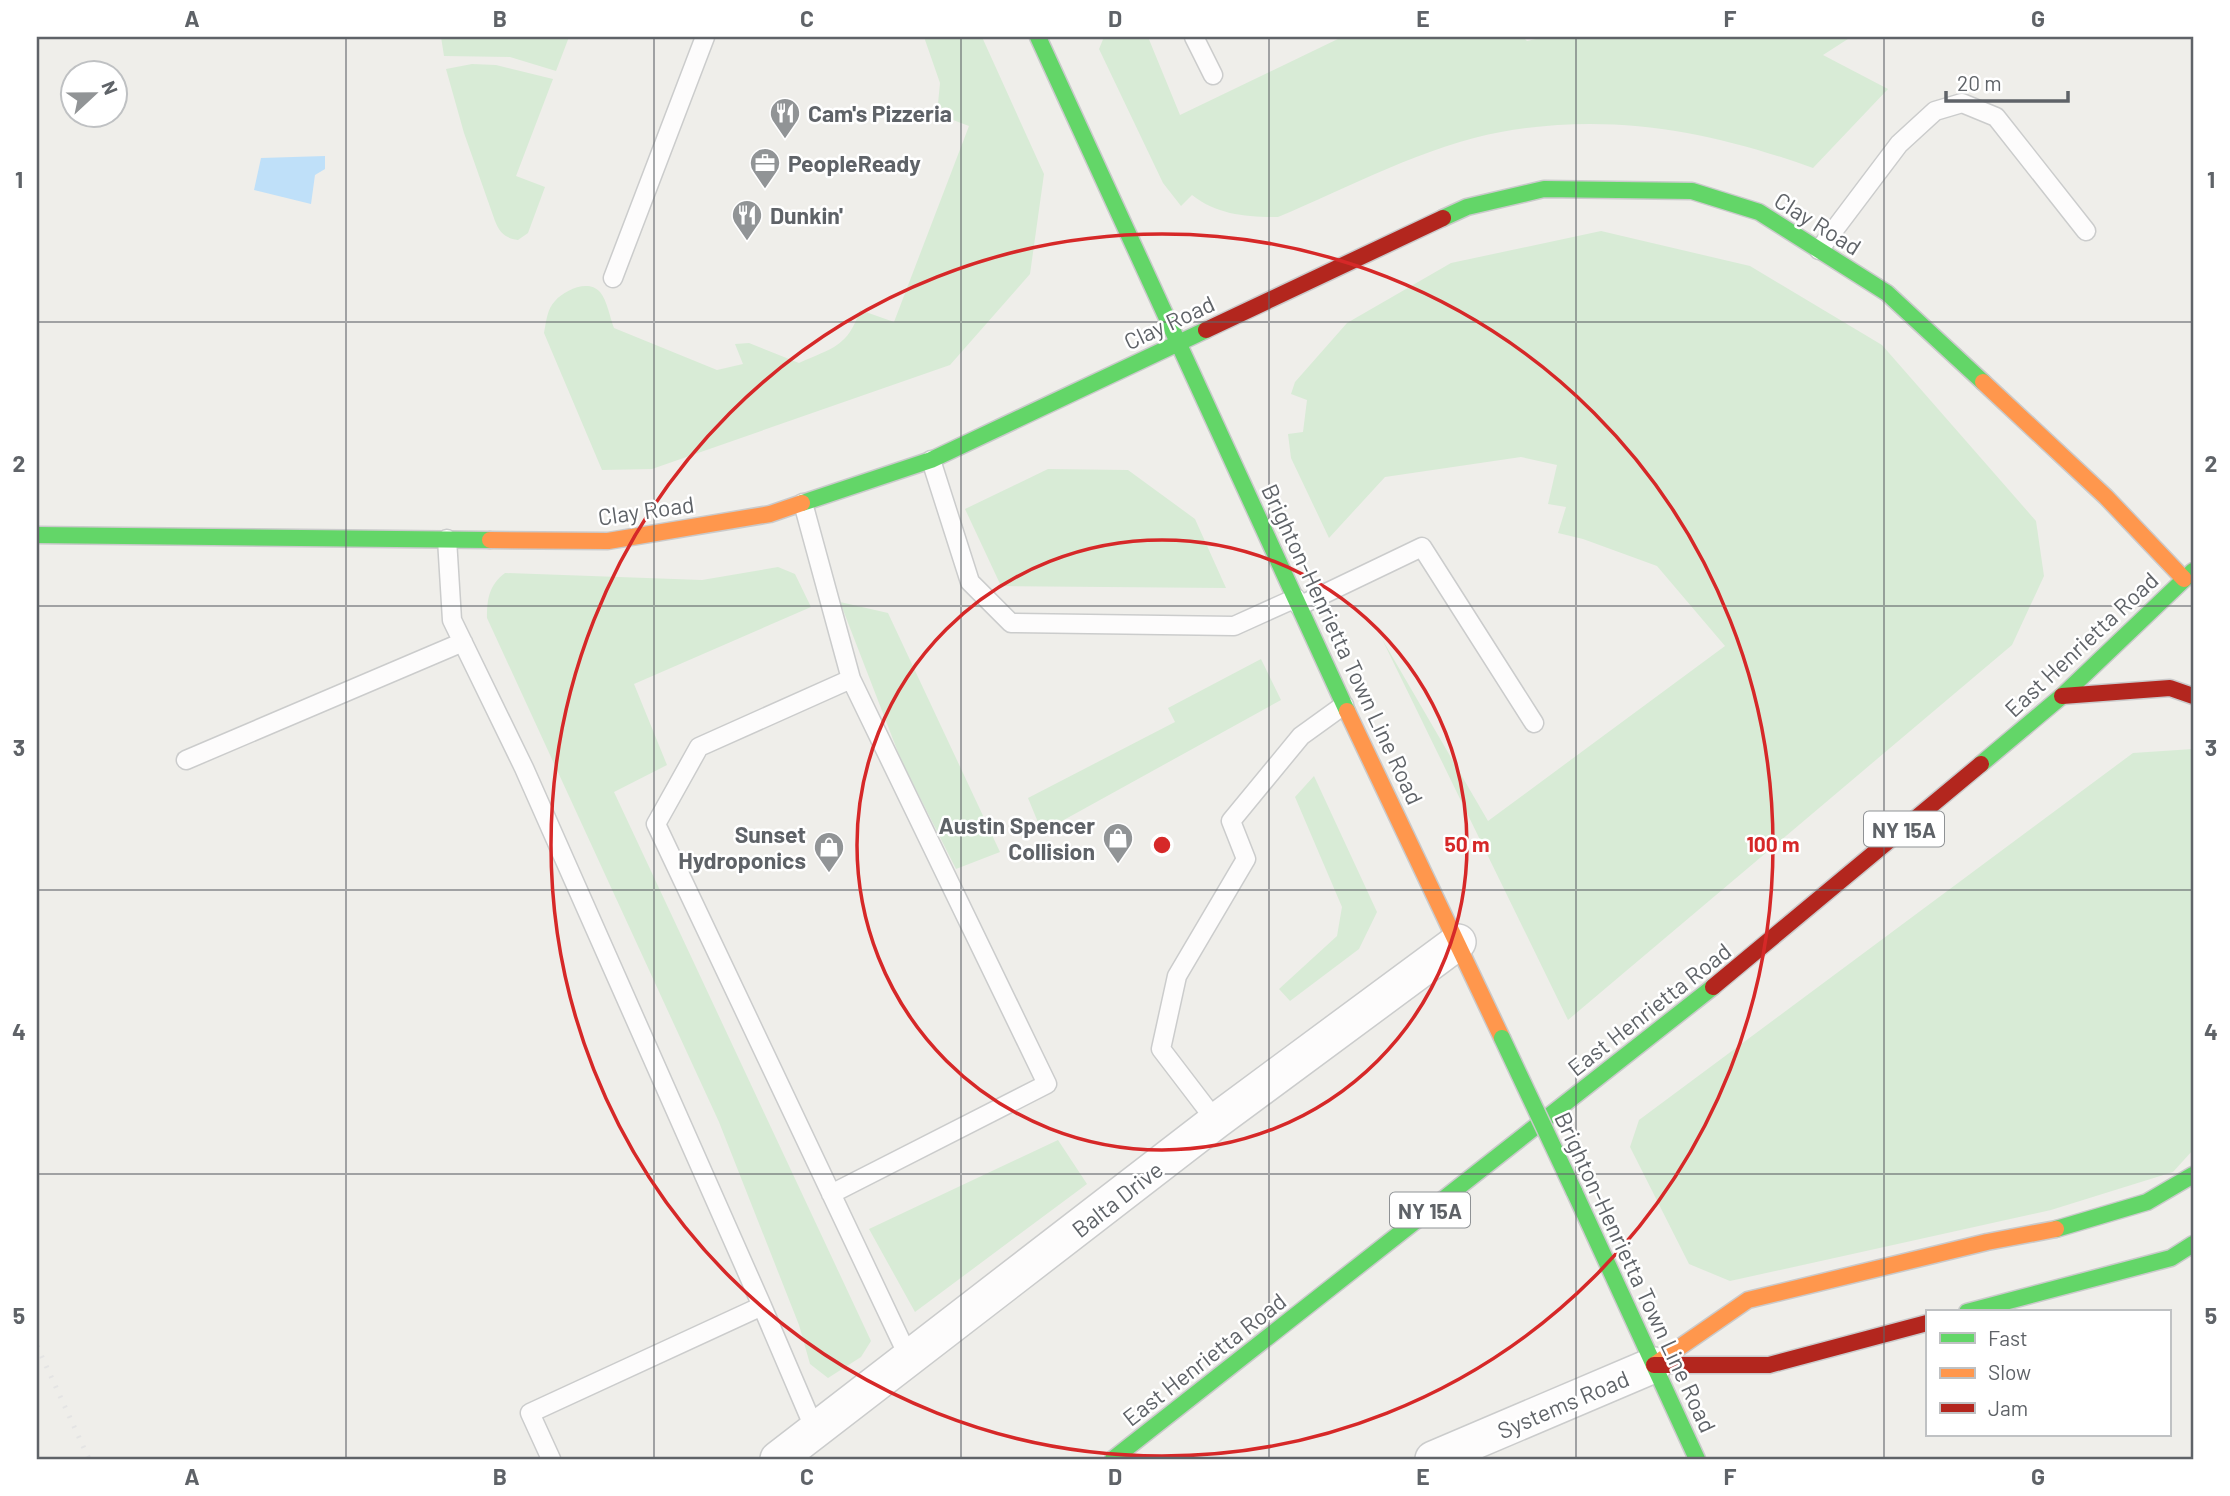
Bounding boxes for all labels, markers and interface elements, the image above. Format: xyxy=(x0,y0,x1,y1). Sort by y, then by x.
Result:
text: A xyxy=(184,4,200,32)
text: B xyxy=(493,4,507,32)
text: C xyxy=(800,4,814,32)
text: D xyxy=(1108,4,1122,32)
text: E xyxy=(1416,4,1430,32)
text: F xyxy=(1724,4,1737,32)
text: G xyxy=(2031,4,2045,32)
north arrow xyxy=(60,60,130,130)
scale bar xyxy=(1946,60,2069,104)
text: 20 m xyxy=(1957,70,2002,95)
text: N xyxy=(97,77,123,98)
restaurant icon: Cam's Pizzeria xyxy=(768,96,802,140)
place label: Cam's Pizzeria xyxy=(808,99,952,127)
office icon: PeopleReady xyxy=(748,146,782,190)
place label: PeopleReady xyxy=(788,149,921,177)
text: 1 xyxy=(15,165,23,193)
text: 1 xyxy=(2207,165,2215,193)
street label: Clay Road xyxy=(1769,185,1867,261)
restaurant icon: Dunkin' xyxy=(730,198,764,242)
place label: Dunkin' xyxy=(770,201,843,229)
street label: Clay Road xyxy=(1119,289,1219,355)
text: 2 xyxy=(13,449,25,477)
text: 2 xyxy=(2205,449,2217,477)
street label: Brighton-Henrietta Town Line Road xyxy=(1256,479,1430,809)
street label: Clay Road xyxy=(596,489,696,531)
street label: East Henrietta Road xyxy=(1998,566,2164,722)
text: 3 xyxy=(13,733,25,761)
text: 3 xyxy=(2205,733,2217,761)
place label: Austin Spencer Collision xyxy=(938,811,1095,865)
road number: NY 15A xyxy=(1864,812,1944,846)
place label: Sunset Hydroponics xyxy=(678,820,806,874)
shop icon: Austin Spencer Collision xyxy=(1101,821,1135,865)
shop icon: Sunset Hydroponics xyxy=(812,830,846,874)
text: 50 m xyxy=(1444,831,1490,856)
text: 100 m xyxy=(1746,831,1800,856)
centre of rings xyxy=(1150,833,1174,857)
street label: East Henrietta Road xyxy=(1562,937,1736,1081)
text: 4 xyxy=(12,1017,26,1045)
text: 4 xyxy=(2204,1017,2218,1045)
street label: Brighton-Henrietta Town Line Road xyxy=(1549,1107,1723,1437)
street label: Balta Drive xyxy=(1066,1155,1168,1243)
road number: NY 15A xyxy=(1390,1192,1470,1228)
street label: East Henrietta Road xyxy=(1117,1287,1291,1431)
text: 5 xyxy=(13,1301,25,1329)
text: 5 xyxy=(2205,1301,2217,1329)
legend xyxy=(1926,1310,2170,1436)
text: Fast xyxy=(1988,1325,2028,1350)
text: Slow xyxy=(1988,1359,2031,1384)
street label: Systems Road xyxy=(1493,1364,1633,1444)
text: Jam xyxy=(1988,1395,2028,1420)
text: A xyxy=(184,1462,200,1490)
text: B xyxy=(493,1462,507,1490)
text: C xyxy=(800,1462,814,1490)
text: D xyxy=(1108,1462,1122,1490)
text: E xyxy=(1416,1462,1430,1490)
text: F xyxy=(1724,1462,1737,1490)
text: G xyxy=(2031,1462,2045,1490)

